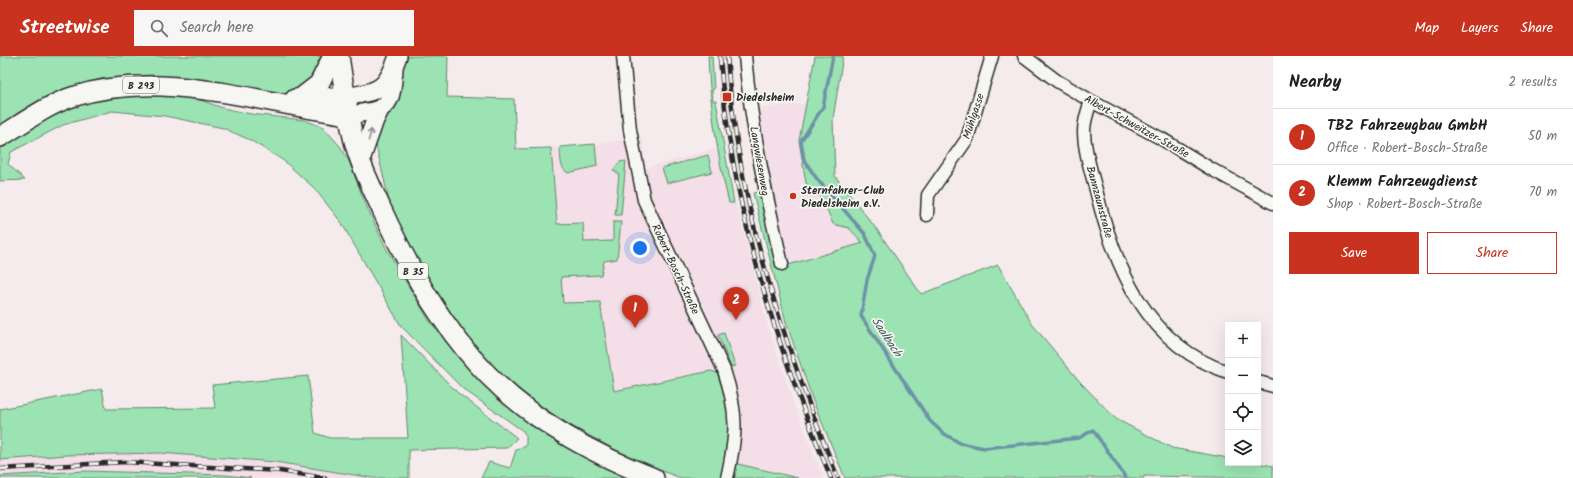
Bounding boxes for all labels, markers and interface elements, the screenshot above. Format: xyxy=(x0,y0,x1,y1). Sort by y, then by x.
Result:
search box xyxy=(134,10,414,46)
text: Streetwise xyxy=(20,13,110,43)
text: Search here xyxy=(180,16,254,40)
icon: search xyxy=(148,17,170,39)
text: Map xyxy=(1415,17,1439,39)
text: Layers xyxy=(1461,17,1499,39)
text: Share xyxy=(1521,17,1553,39)
text: Nearby xyxy=(1289,69,1341,96)
text: 2 results xyxy=(1509,72,1557,93)
road number: B 293 xyxy=(123,77,159,93)
place label: Diedelsheim xyxy=(736,89,794,107)
street label: Albert-Schweitzer-Straße xyxy=(1081,90,1192,163)
marker: Diedelsheim xyxy=(721,91,733,103)
street label: Mühlgasse xyxy=(958,91,990,142)
text: TBZ Fahrzeugbau GmbH xyxy=(1327,114,1487,138)
street label: Langwiesenweg xyxy=(744,125,774,197)
text: 1 xyxy=(1300,126,1304,147)
text: 50 m xyxy=(1528,126,1557,147)
one-way arrow xyxy=(367,128,374,141)
text: Office · Robert-Bosch-Straße xyxy=(1327,138,1488,159)
street label: Bannzaunstraße xyxy=(1081,164,1117,240)
text: Klemm Fahrzeugdienst xyxy=(1327,170,1478,194)
place label: Sternfahrer-Club Diedelsheim e.V. xyxy=(801,182,885,213)
text: 2 xyxy=(1298,182,1306,203)
text: 70 m xyxy=(1529,182,1557,203)
marker: Sternfahrer-Club Diedelsheim e.V. xyxy=(788,191,798,201)
text: Shop · Robert-Bosch-Straße xyxy=(1327,194,1482,215)
street label: Robert-Bosch-Straße xyxy=(646,221,704,318)
button: Save xyxy=(1289,232,1419,274)
button: Share xyxy=(1427,232,1557,274)
your location xyxy=(630,238,650,258)
road number: B 35 xyxy=(398,263,428,279)
pin: 2 xyxy=(723,287,749,320)
pin: 1 xyxy=(622,295,648,328)
water label: Saalbach xyxy=(867,314,907,362)
map controls xyxy=(1225,322,1261,466)
button: + xyxy=(1225,322,1261,358)
button: − xyxy=(1225,358,1261,394)
button: locate xyxy=(1225,394,1261,430)
button: layers xyxy=(1225,430,1261,466)

